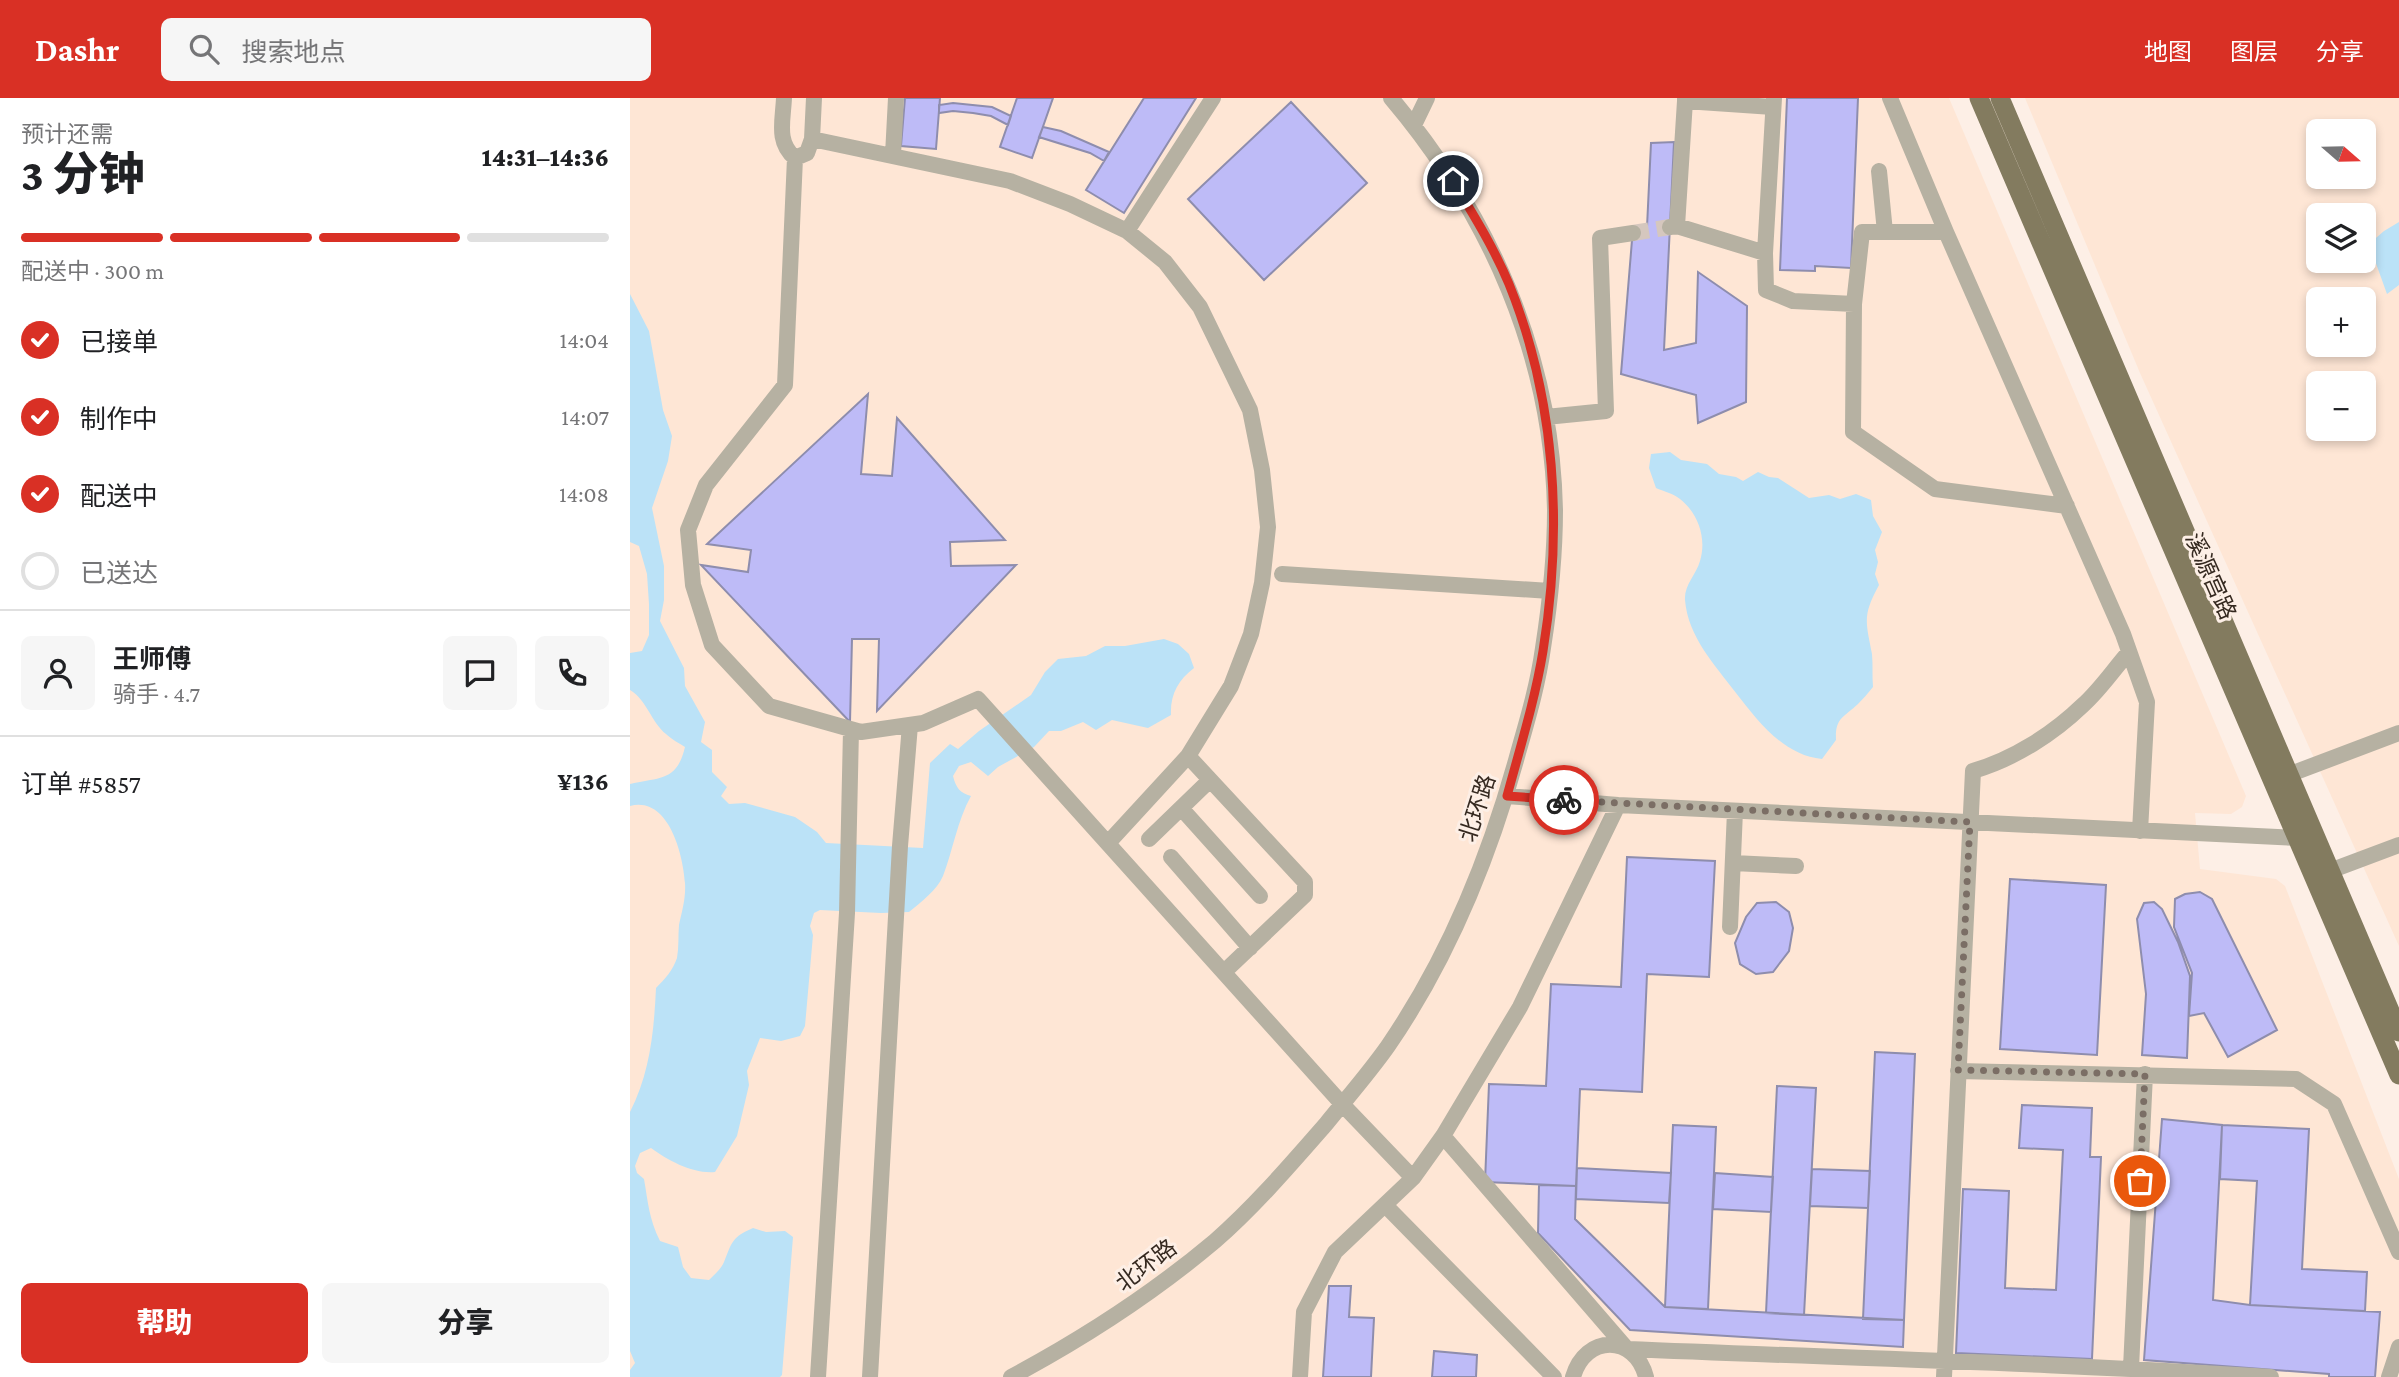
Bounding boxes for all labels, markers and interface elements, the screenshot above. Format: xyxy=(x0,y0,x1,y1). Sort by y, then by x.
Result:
search box xyxy=(161,18,651,81)
icon: search xyxy=(185,30,223,68)
text: Dashr xyxy=(35,31,119,68)
text: 搜索地点 xyxy=(241,38,345,67)
text: 地图 xyxy=(2144,38,2192,65)
text: 图层 xyxy=(2230,38,2278,65)
text: 分享 xyxy=(2316,38,2364,65)
north arrow xyxy=(2306,119,2376,189)
map controls xyxy=(2306,119,2376,441)
text: 预计还需 xyxy=(21,121,113,147)
text: 14:31–14:36 xyxy=(481,143,609,172)
text: 3 分钟 xyxy=(21,149,145,200)
pin xyxy=(1423,151,1483,211)
icon: home xyxy=(1434,162,1472,200)
button: layers xyxy=(2306,203,2376,273)
text: 配送中 · 300 m xyxy=(21,258,164,284)
button: + xyxy=(2306,287,2376,357)
icon: check xyxy=(21,321,59,359)
text: 14:04 xyxy=(560,327,609,353)
text: 已接单 xyxy=(80,328,158,357)
button: − xyxy=(2306,371,2376,441)
icon: check xyxy=(21,398,59,436)
text: 14:07 xyxy=(561,404,609,430)
text: 制作中 xyxy=(80,405,158,434)
icon: check xyxy=(21,475,59,513)
text: 14:08 xyxy=(559,481,609,507)
text: 配送中 xyxy=(80,482,158,511)
street label: 溪源宫路 xyxy=(2180,529,2242,623)
text: 已送达 xyxy=(80,559,158,588)
button: person xyxy=(21,636,95,710)
button: chat xyxy=(443,636,517,710)
button: phone xyxy=(535,636,609,710)
text: 王师傅 xyxy=(113,645,191,674)
text: 骑手 · 4.7 xyxy=(113,681,200,707)
courier xyxy=(1529,765,1599,835)
text: ¥136 xyxy=(558,767,609,796)
text: 订单 #5857 xyxy=(21,770,141,799)
street label: 北环路 xyxy=(1454,771,1500,845)
icon: bike xyxy=(1545,781,1583,819)
pin xyxy=(2110,1151,2170,1211)
icon: bag xyxy=(2121,1162,2159,1200)
street label: 北环路 xyxy=(1111,1234,1181,1296)
button: 帮助 xyxy=(21,1283,308,1363)
button: 分享 xyxy=(322,1283,609,1363)

